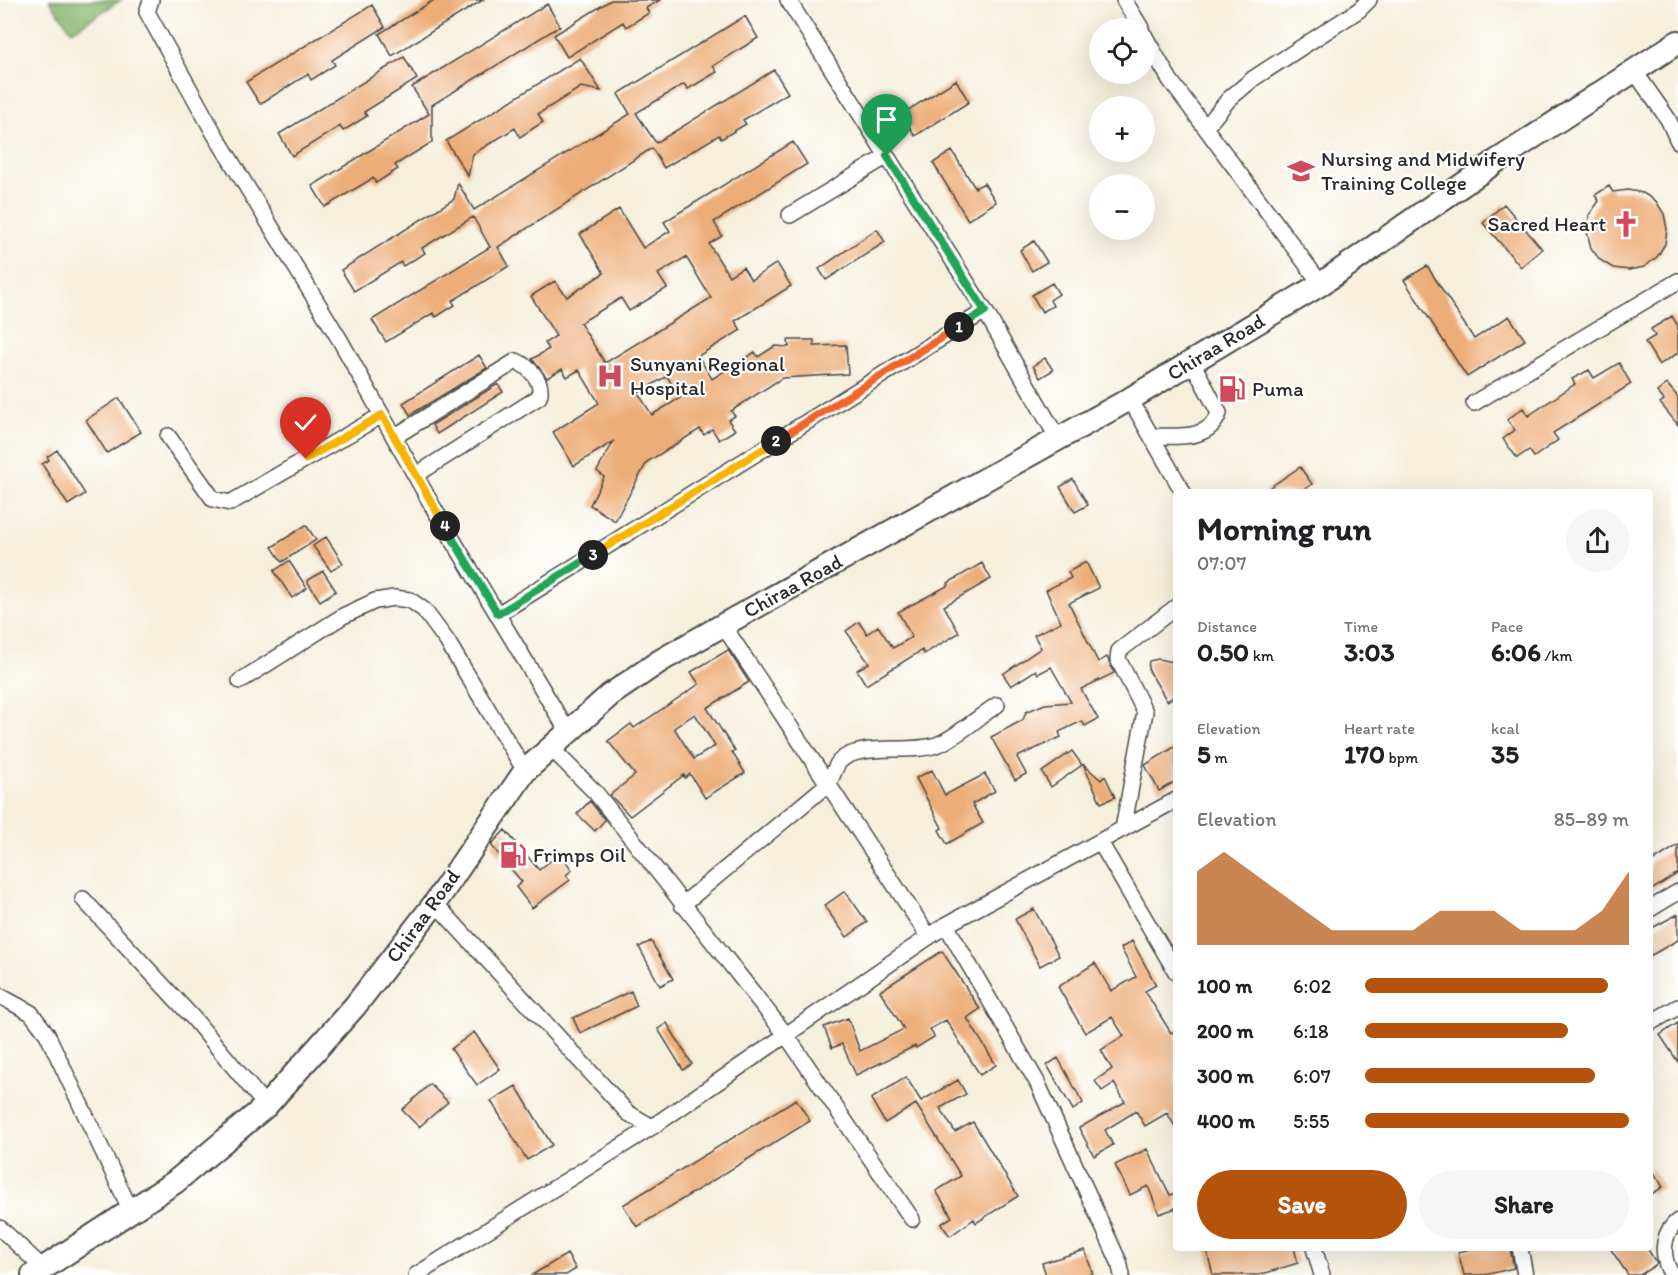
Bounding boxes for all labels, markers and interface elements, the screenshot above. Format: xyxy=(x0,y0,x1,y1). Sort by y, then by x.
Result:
map controls xyxy=(1089,18,1155,240)
button: locate xyxy=(1089,18,1155,84)
pin xyxy=(861,94,912,156)
button: + xyxy=(1089,96,1155,162)
icon: arrive xyxy=(870,103,903,136)
place label: Nursing and Midwifery Training College xyxy=(1321,146,1525,195)
school or university icon: Nursing and Midwifery Training College xyxy=(1286,156,1316,186)
button: − xyxy=(1089,174,1155,240)
church icon: Sacred Heart xyxy=(1611,209,1641,239)
place label: Sacred Heart xyxy=(1488,211,1606,236)
street label: Chiraa Road xyxy=(1162,308,1269,385)
pin: 1 xyxy=(944,312,974,342)
text: 1 xyxy=(955,317,963,336)
place label: Sunyani Regional Hospital xyxy=(630,351,785,400)
hospital icon: Sunyani Regional Hospital xyxy=(595,361,625,391)
fuel station icon: Puma xyxy=(1217,374,1247,404)
place label: Puma xyxy=(1252,376,1304,401)
pin xyxy=(280,397,331,459)
icon: check xyxy=(289,406,322,439)
pin: 2 xyxy=(761,426,791,456)
text: 2 xyxy=(772,431,780,450)
text: Morning run xyxy=(1197,509,1372,548)
button: share xyxy=(1566,509,1629,572)
pin: 4 xyxy=(430,511,460,541)
text: 4 xyxy=(440,516,450,535)
pin: 3 xyxy=(578,540,608,570)
text: 3 xyxy=(589,545,597,564)
street label: Chiraa Road xyxy=(739,548,847,623)
text: 07:07 xyxy=(1197,551,1246,575)
text: Distance xyxy=(1197,617,1257,636)
text: Time xyxy=(1344,617,1378,636)
text: Pace xyxy=(1491,617,1523,636)
text: 0.50 xyxy=(1197,636,1249,668)
text: 3:03 xyxy=(1344,636,1395,668)
text: 6:06 xyxy=(1491,636,1541,668)
text: km xyxy=(1249,646,1274,665)
text: /km xyxy=(1541,646,1572,665)
text: Elevation xyxy=(1197,719,1261,738)
text: Heart rate xyxy=(1344,719,1415,738)
text: kcal xyxy=(1491,719,1519,738)
text: 5 xyxy=(1197,738,1211,770)
text: 170 xyxy=(1344,738,1385,770)
text: 35 xyxy=(1491,738,1519,770)
text: m xyxy=(1211,748,1228,767)
text: bpm xyxy=(1385,748,1418,767)
text: Elevation xyxy=(1197,807,1276,831)
text: 85–89 m xyxy=(1554,807,1629,831)
fuel station icon: Frimps Oil xyxy=(498,840,528,870)
place label: Frimps Oil xyxy=(533,842,626,867)
street label: Chiraa Road xyxy=(380,864,465,967)
text: 100 m xyxy=(1197,974,1252,998)
text: 6:02 xyxy=(1293,974,1331,998)
text: 200 m xyxy=(1197,1019,1253,1043)
text: 6:18 xyxy=(1293,1019,1329,1043)
text: 300 m xyxy=(1197,1064,1254,1088)
text: 6:07 xyxy=(1293,1064,1331,1088)
text: 400 m xyxy=(1197,1109,1255,1133)
text: 5:55 xyxy=(1293,1109,1329,1133)
button: Save xyxy=(1197,1170,1407,1239)
button: Share xyxy=(1419,1170,1629,1239)

